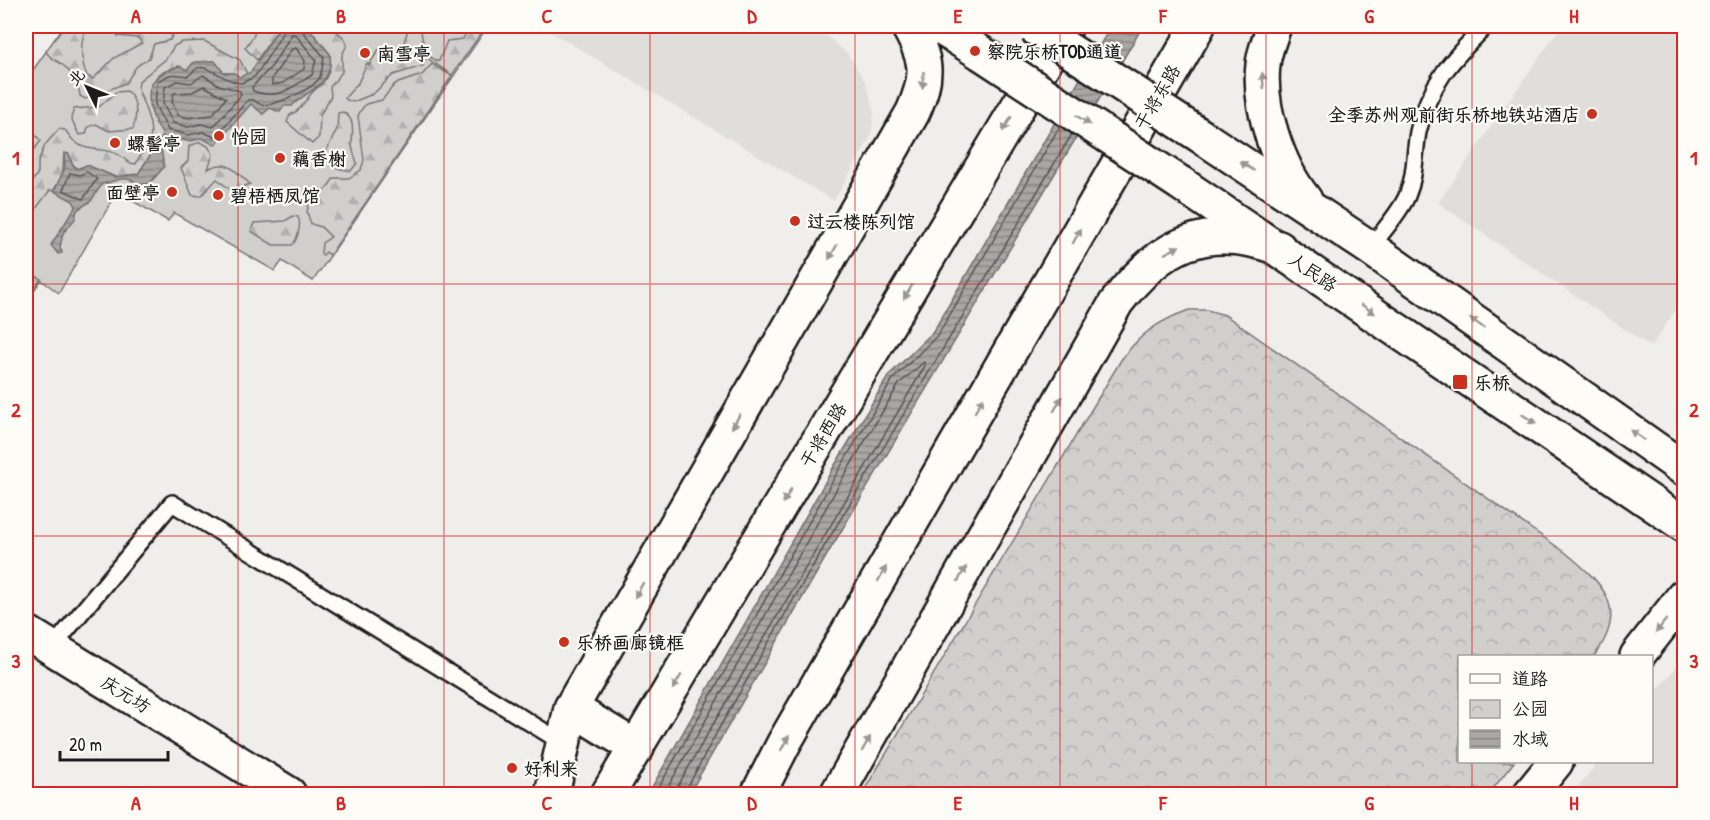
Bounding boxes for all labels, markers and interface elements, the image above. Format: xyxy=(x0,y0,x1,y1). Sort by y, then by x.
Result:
text: A xyxy=(131,2,141,29)
text: B xyxy=(336,2,346,29)
text: C xyxy=(542,2,553,29)
text: D xyxy=(747,2,757,29)
text: E xyxy=(954,2,963,29)
text: F xyxy=(1158,2,1168,29)
text: G xyxy=(1364,2,1374,29)
text: H xyxy=(1569,2,1579,29)
place label: 察院乐桥TOD通道 xyxy=(987,39,1122,64)
place label: 南雪亭 xyxy=(377,41,431,66)
marker: 察院乐桥TOD通道 xyxy=(968,44,982,58)
marker: 南雪亭 xyxy=(358,46,372,60)
north arrow xyxy=(57,57,117,117)
street label: 干将东路 xyxy=(1128,60,1186,134)
text: 北 xyxy=(63,63,90,90)
one-way arrow xyxy=(918,71,928,90)
one-way arrow xyxy=(1258,71,1268,90)
place label: 全季苏州观前街乐桥地铁站酒店 xyxy=(1328,102,1580,127)
marker: 全季苏州观前街乐桥地铁站酒店 xyxy=(1585,107,1599,121)
one-way arrow xyxy=(1075,114,1091,125)
one-way arrow xyxy=(1002,116,1013,132)
place label: 怡园 xyxy=(231,124,267,149)
marker: 怡园 xyxy=(212,129,226,143)
place label: 螺髻亭 xyxy=(127,131,181,156)
marker: 螺髻亭 xyxy=(108,136,122,150)
text: 1 xyxy=(12,144,20,171)
text: 1 xyxy=(1690,144,1698,171)
place label: 藕香榭 xyxy=(292,146,346,171)
marker: 藕香榭 xyxy=(273,151,287,165)
one-way arrow xyxy=(1238,160,1255,171)
place label: 面壁亭 xyxy=(106,180,160,205)
place label: 碧梧栖凤馆 xyxy=(230,183,320,208)
marker: 面壁亭 xyxy=(165,185,179,199)
marker: 碧梧栖凤馆 xyxy=(211,188,225,202)
place label: 过云楼陈列馆 xyxy=(807,209,915,234)
marker: 过云楼陈列馆 xyxy=(788,214,802,228)
one-way arrow xyxy=(1071,227,1081,244)
one-way arrow xyxy=(828,244,838,261)
one-way arrow xyxy=(1164,245,1181,255)
street label: 人民路 xyxy=(1284,247,1342,297)
one-way arrow xyxy=(902,284,913,300)
one-way arrow xyxy=(1360,303,1376,314)
one-way arrow xyxy=(1469,318,1485,329)
place label: 乐桥 xyxy=(1474,370,1510,395)
marker: 乐桥 xyxy=(1451,373,1469,391)
text: 2 xyxy=(11,396,21,423)
one-way arrow xyxy=(974,396,984,413)
one-way arrow xyxy=(1053,396,1064,412)
text: 2 xyxy=(1689,396,1699,423)
street label: 干将西路 xyxy=(794,398,852,472)
one-way arrow xyxy=(731,413,741,430)
one-way arrow xyxy=(1521,413,1537,424)
one-way arrow xyxy=(1629,429,1645,441)
one-way arrow xyxy=(781,488,792,504)
one-way arrow xyxy=(877,565,887,582)
one-way arrow xyxy=(957,565,967,582)
one-way arrow xyxy=(634,582,644,599)
one-way arrow xyxy=(1655,618,1667,634)
place label: 乐桥画廊镜框 xyxy=(576,630,684,655)
marker: 乐桥画廊镜框 xyxy=(557,635,571,649)
text: 3 xyxy=(12,647,21,674)
text: 3 xyxy=(1690,647,1699,674)
legend xyxy=(1458,655,1653,763)
text: 道路 xyxy=(1512,666,1548,691)
street label: 庆元坊 xyxy=(96,669,156,719)
one-way arrow xyxy=(671,674,682,690)
text: 公园 xyxy=(1512,696,1548,721)
scale bar xyxy=(60,724,168,762)
text: 水域 xyxy=(1512,726,1548,751)
text: 20 m xyxy=(69,732,102,757)
one-way arrow xyxy=(780,734,790,751)
one-way arrow xyxy=(861,735,871,752)
place label: 好利来 xyxy=(524,756,578,781)
marker: 好利来 xyxy=(505,761,519,775)
text: A xyxy=(131,789,141,816)
text: B xyxy=(336,789,346,816)
text: C xyxy=(542,789,553,816)
text: D xyxy=(747,789,757,816)
text: E xyxy=(954,789,963,816)
text: F xyxy=(1158,789,1168,816)
text: G xyxy=(1364,789,1374,816)
text: H xyxy=(1569,789,1579,816)

